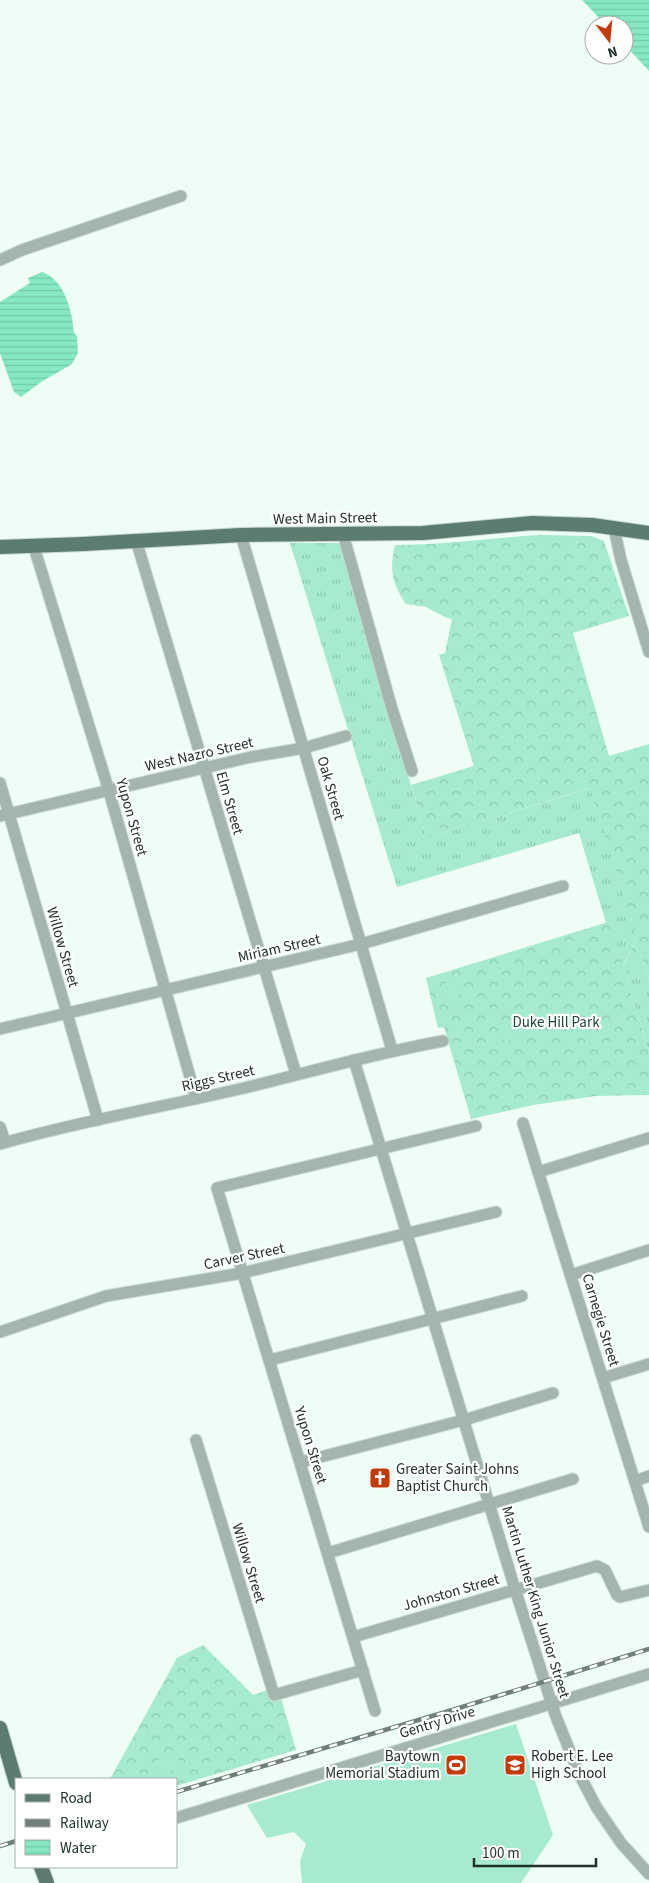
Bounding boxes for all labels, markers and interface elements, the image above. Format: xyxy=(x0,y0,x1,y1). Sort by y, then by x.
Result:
north arrow xyxy=(584,15,634,65)
text: N xyxy=(605,41,620,62)
street label: West Main Street xyxy=(273,507,377,530)
street label: West Nazro Street xyxy=(143,732,255,777)
street label: Oak Street xyxy=(311,754,350,823)
street label: Elm Street xyxy=(211,769,249,837)
street label: Yupon Street xyxy=(110,775,153,859)
street label: Willow Street xyxy=(41,905,84,990)
street label: Miriam Street xyxy=(236,929,322,968)
park label: Duke Hill Park xyxy=(512,1012,600,1033)
street label: Riggs Street xyxy=(180,1060,257,1097)
street label: Carver Street xyxy=(202,1238,286,1275)
street label: Carnegie Street xyxy=(576,1271,625,1369)
street label: Yupon Street xyxy=(288,1403,332,1486)
place label: Greater Saint Johns Baptist Church xyxy=(396,1459,519,1497)
church icon: Greater Saint Johns Baptist Church xyxy=(368,1466,392,1490)
street label: Martin Luther King Junior Street xyxy=(496,1503,575,1701)
street label: Willow Street xyxy=(226,1521,271,1606)
street label: Johnston Street xyxy=(400,1569,502,1616)
street label: Gentry Drive xyxy=(397,1701,478,1744)
place label: Baytown Memorial Stadium xyxy=(325,1746,440,1784)
place label: Robert E. Lee High School xyxy=(531,1746,613,1784)
sports icon: Baytown Memorial Stadium xyxy=(444,1753,468,1777)
school or university icon: Robert E. Lee High School xyxy=(503,1753,527,1777)
legend xyxy=(15,1778,178,1868)
text: Road xyxy=(60,1788,92,1809)
text: Railway xyxy=(60,1813,109,1834)
scale bar xyxy=(474,1836,596,1868)
text: Water xyxy=(60,1838,97,1859)
text: 100 m xyxy=(482,1843,520,1864)

